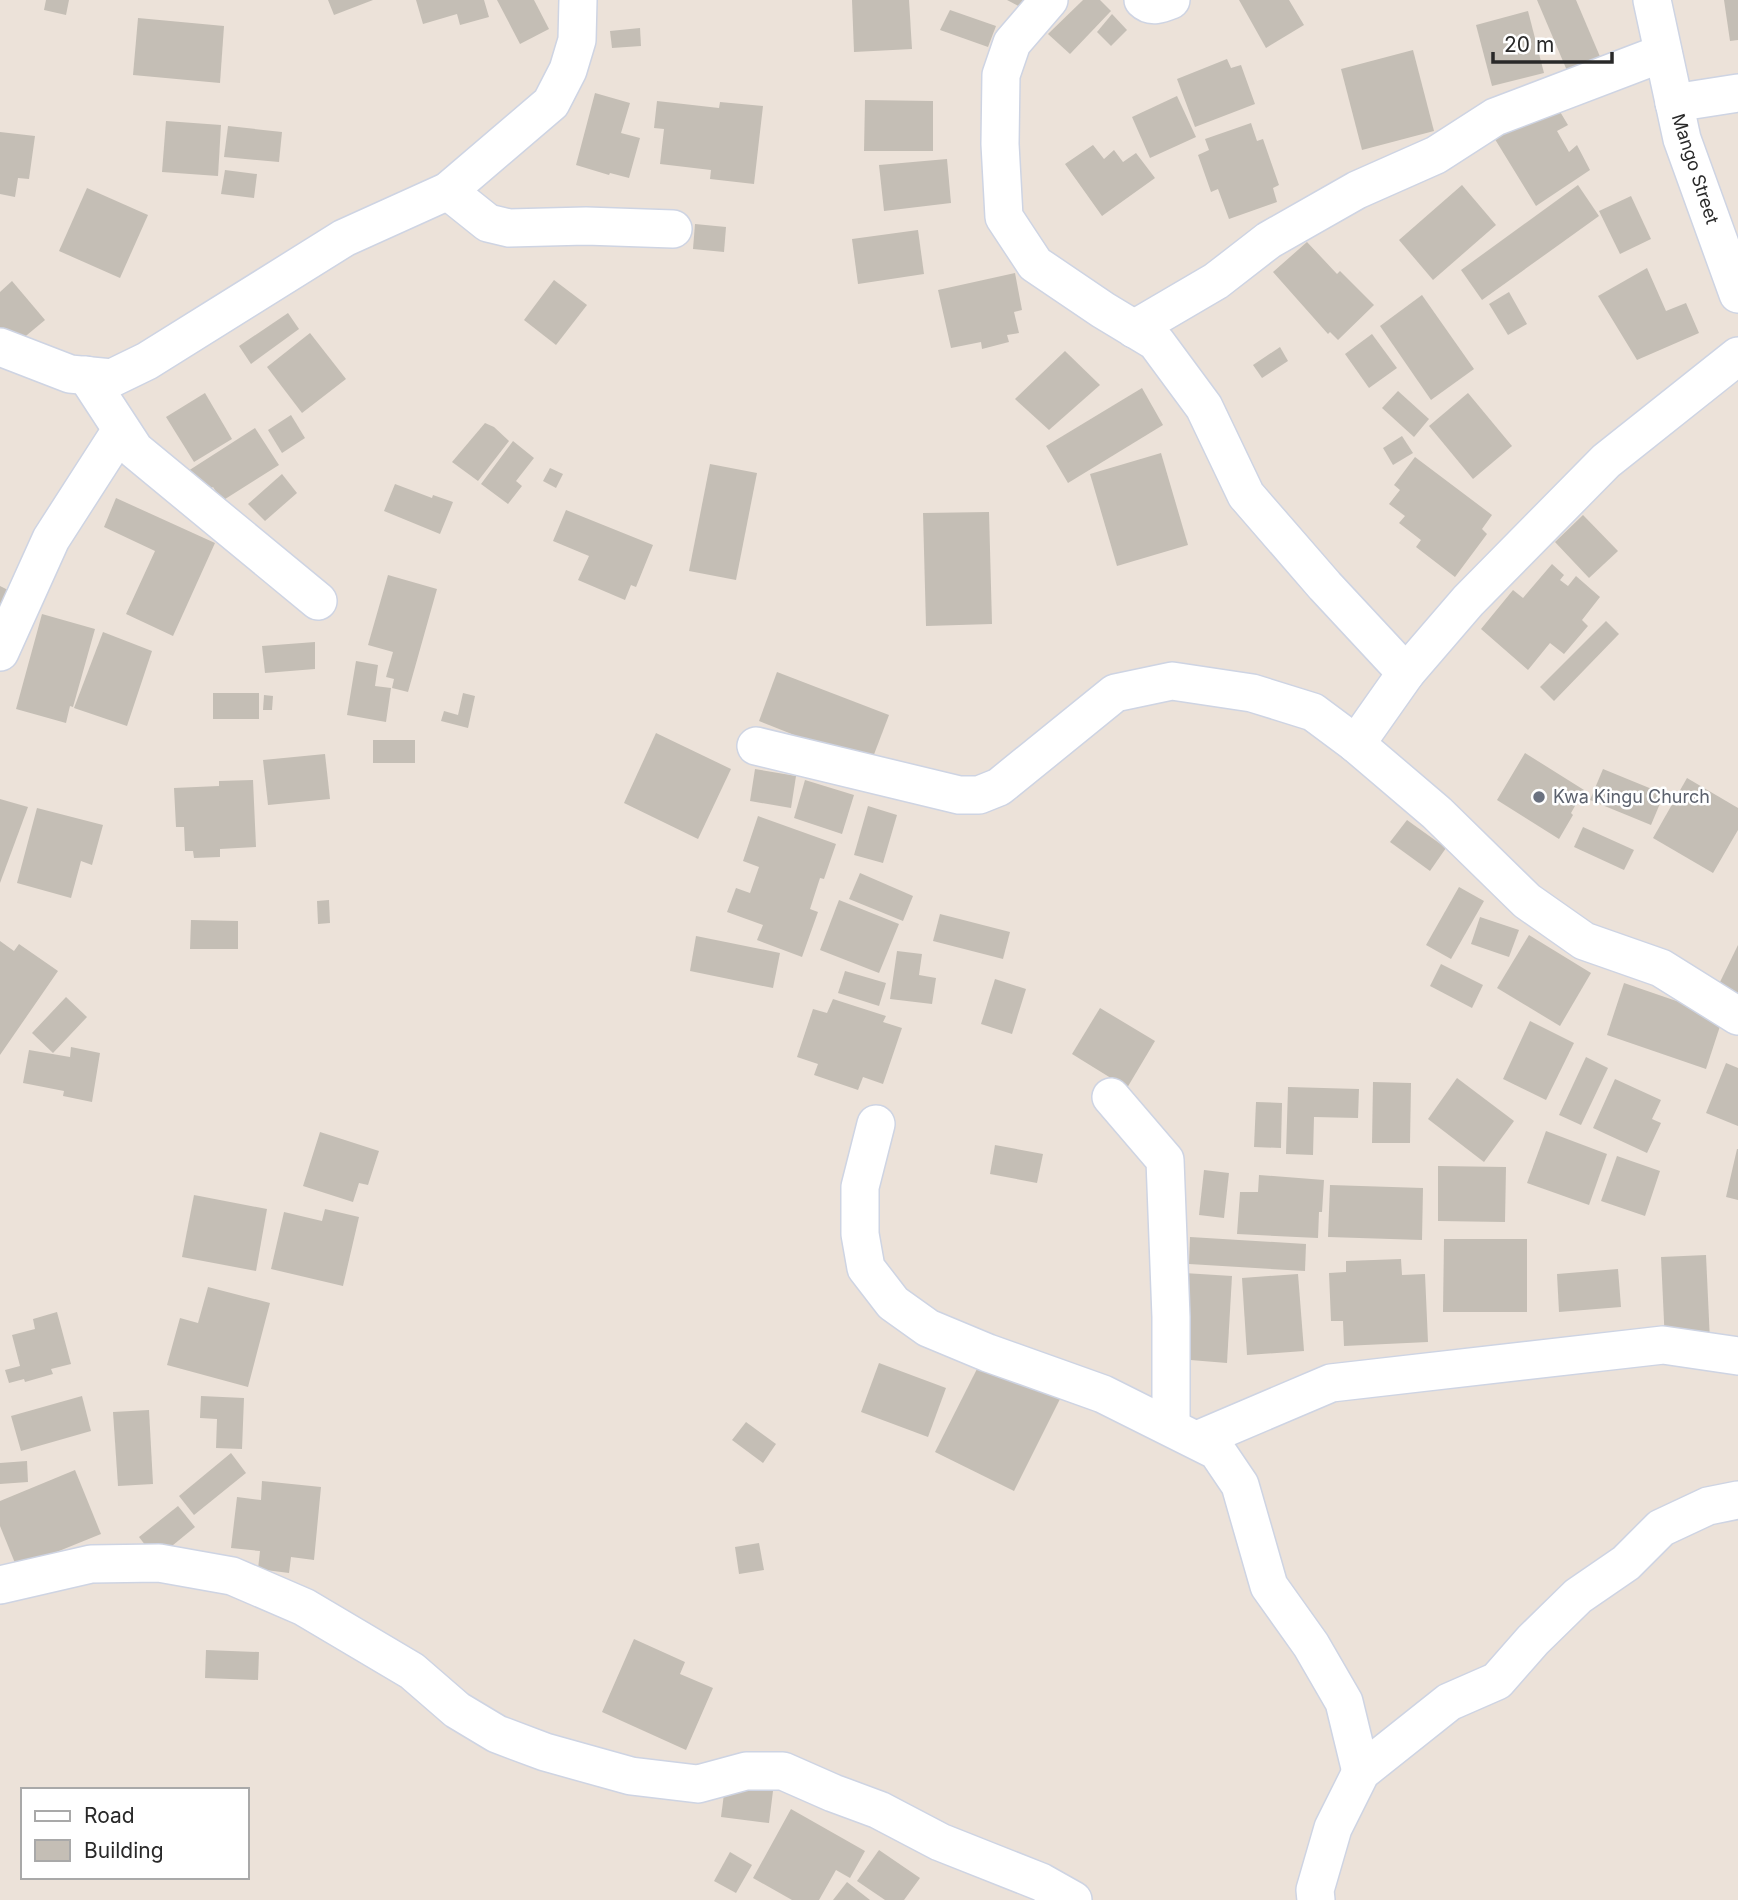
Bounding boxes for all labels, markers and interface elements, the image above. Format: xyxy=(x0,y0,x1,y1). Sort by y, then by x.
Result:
scale bar xyxy=(1493,21,1612,65)
text: 20 m xyxy=(1504,32,1554,57)
street label: Mango Street xyxy=(1668,111,1723,227)
place label: Kwa Kingu Church xyxy=(1553,786,1710,807)
marker: Kwa Kingu Church xyxy=(1531,789,1547,805)
legend xyxy=(21,1788,248,1879)
text: Road xyxy=(84,1803,135,1828)
text: Building xyxy=(84,1838,164,1863)

